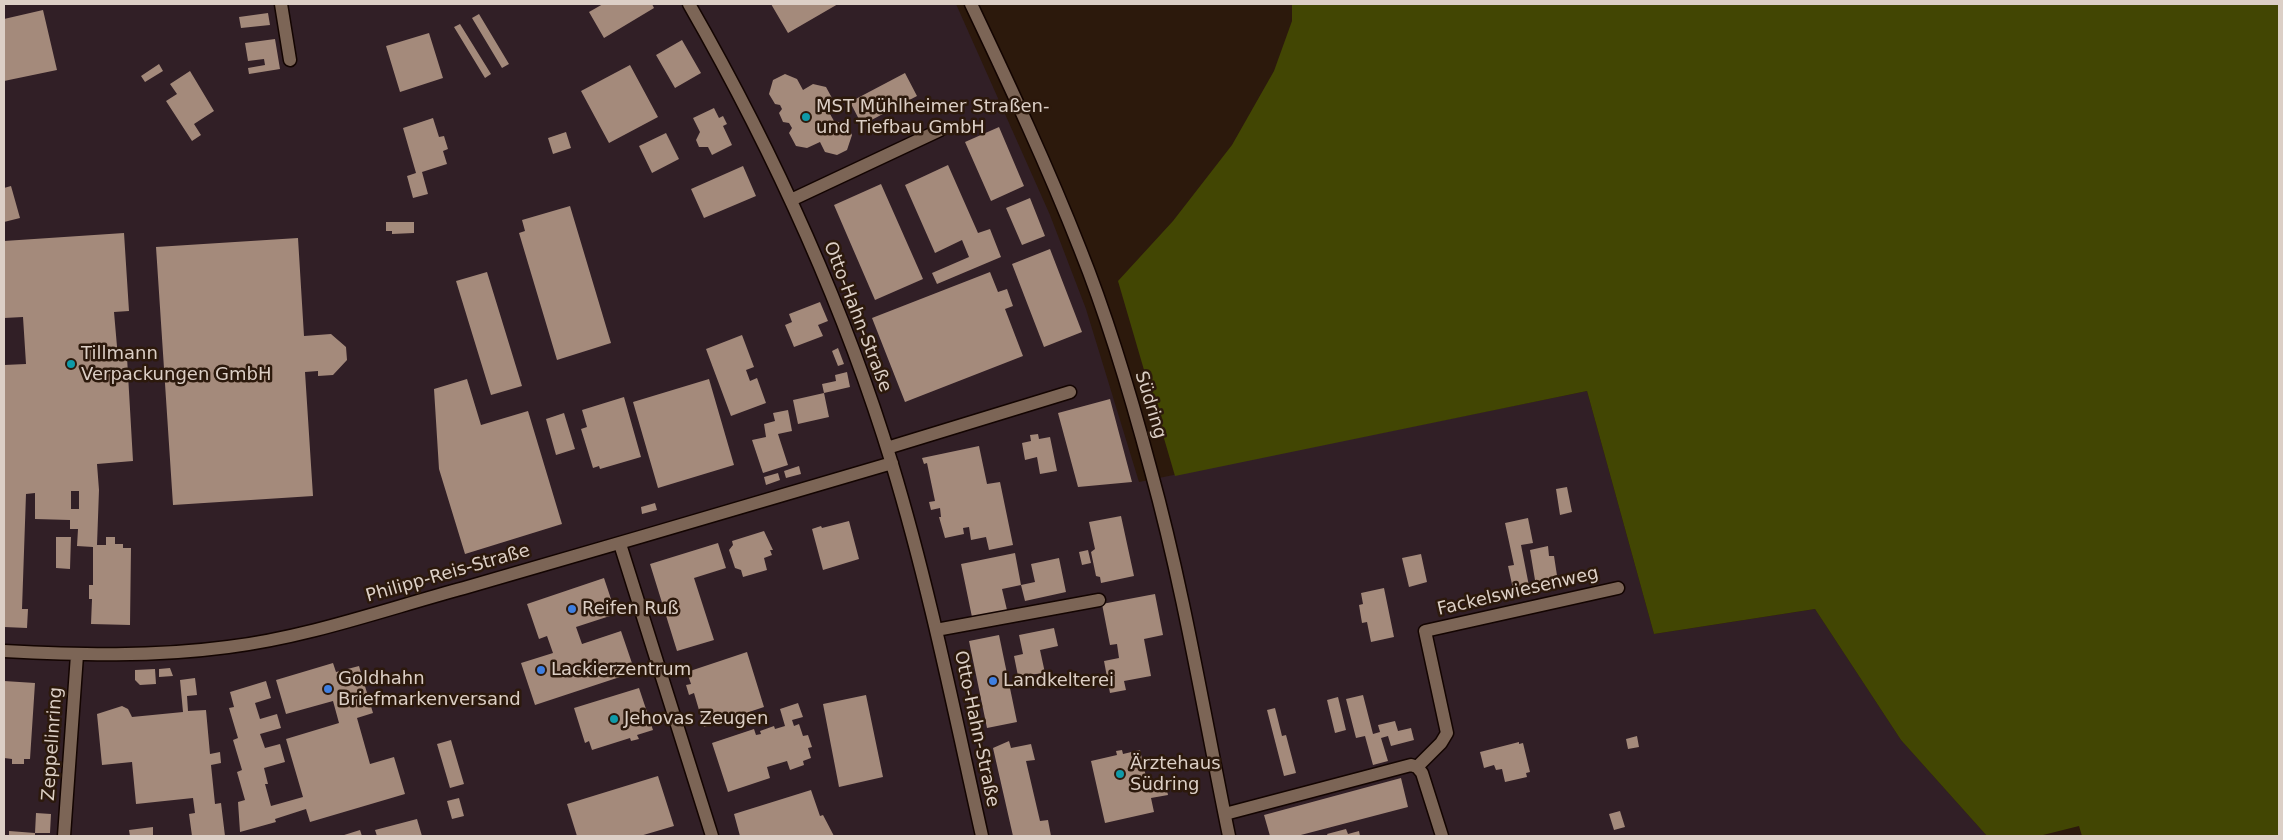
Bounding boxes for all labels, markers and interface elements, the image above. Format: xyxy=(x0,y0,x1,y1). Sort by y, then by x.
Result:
place label: MST Mühlheimer Straßen- und Tiefbau GmbH xyxy=(816,96,1049,138)
marker: MST Mühlheimer Straßen- und Tiefbau GmbH xyxy=(800,111,812,123)
street label: Otto-Hahn-Straße xyxy=(818,239,896,395)
place label: Tillmann Verpackungen GmbH xyxy=(81,343,272,386)
marker: Tillmann Verpackungen GmbH xyxy=(65,358,77,370)
street label: Südring xyxy=(1130,369,1170,441)
street label: Philipp-Reis-Straße xyxy=(364,540,532,608)
street label: Fackelswiesenweg xyxy=(1435,563,1601,621)
place label: Reifen Ruß xyxy=(582,598,679,620)
marker: Reifen Ruß xyxy=(566,603,578,615)
street label: Otto-Hahn-Straße xyxy=(949,649,1003,809)
place label: Lackierzentrum xyxy=(551,659,691,681)
marker: Lackierzentrum xyxy=(535,664,547,676)
place label: Goldhahn Briefmarkenversand xyxy=(338,668,521,711)
place label: Landkelterei xyxy=(1003,670,1114,692)
marker: Landkelterei xyxy=(987,675,999,687)
marker: Goldhahn Briefmarkenversand xyxy=(322,683,334,695)
street label: Zeppelinring xyxy=(38,686,68,802)
place label: Jehovas Zeugen xyxy=(624,708,768,730)
marker: Jehovas Zeugen xyxy=(608,713,620,725)
place label: Ärztehaus Südring xyxy=(1130,753,1221,796)
marker: Ärztehaus Südring xyxy=(1114,768,1126,780)

